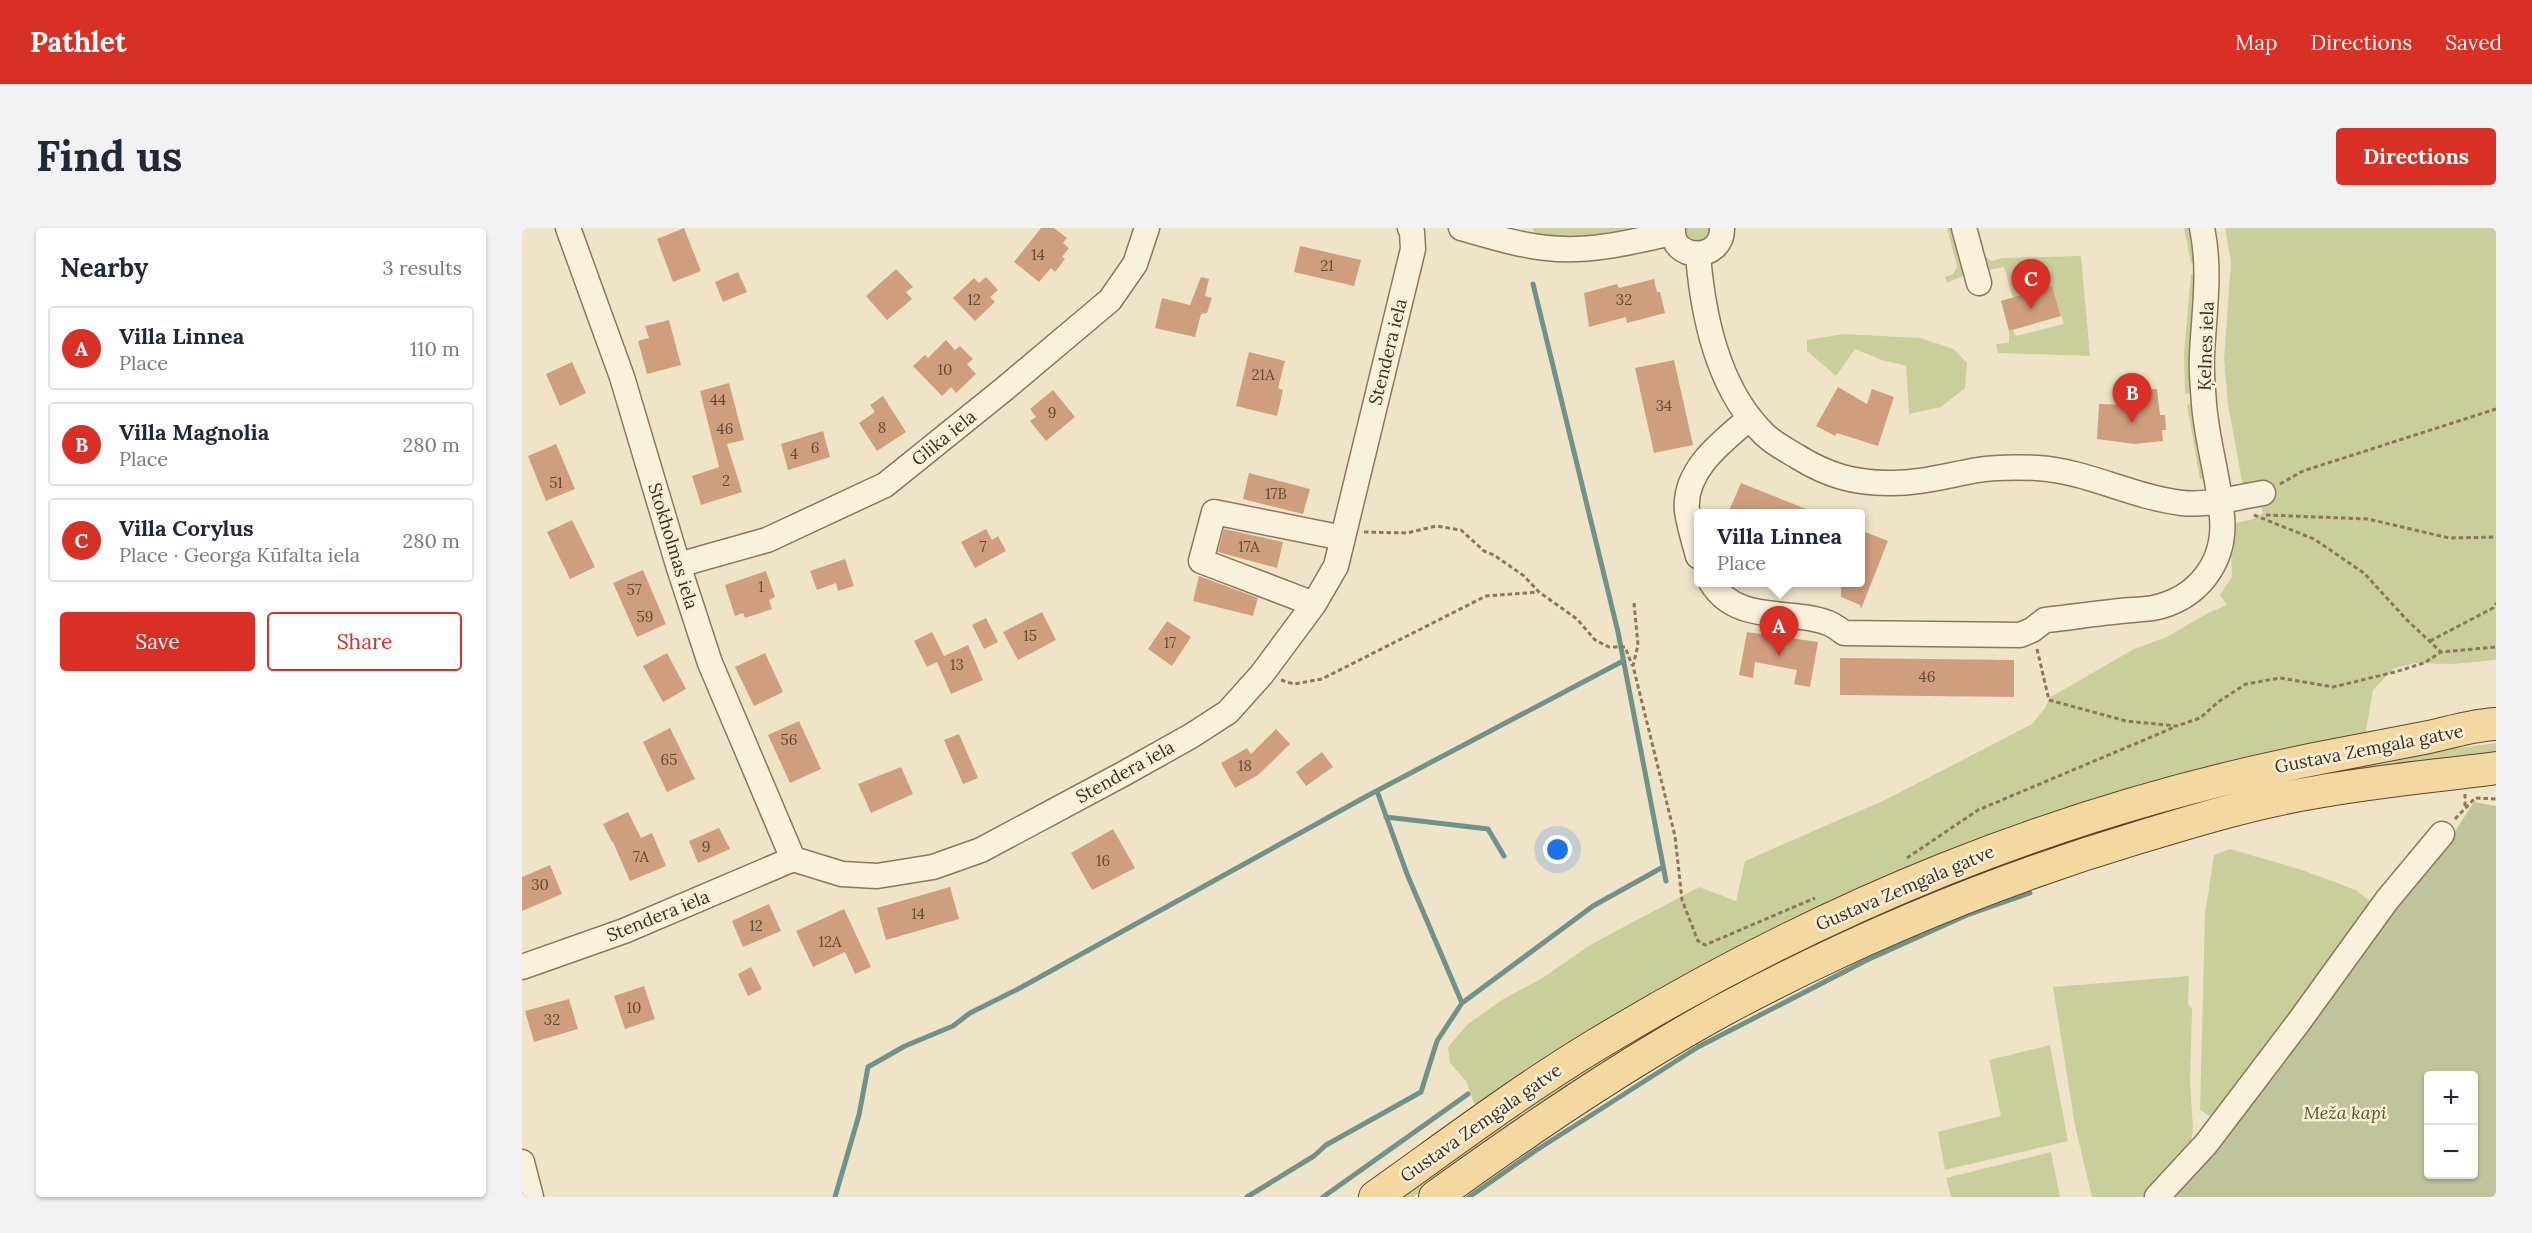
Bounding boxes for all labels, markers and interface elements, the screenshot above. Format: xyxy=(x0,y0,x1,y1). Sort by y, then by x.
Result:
text: Pathlet xyxy=(30,24,127,60)
text: Map xyxy=(2235,29,2278,56)
text: Directions xyxy=(2311,29,2412,56)
text: Saved xyxy=(2445,29,2502,56)
button: Directions xyxy=(2336,128,2496,185)
text: Find us xyxy=(36,129,182,183)
house number: 14 xyxy=(1031,245,1045,264)
text: Nearby xyxy=(60,251,148,284)
text: 3 results xyxy=(383,255,462,280)
house number: 21 xyxy=(1320,256,1334,275)
pin: C xyxy=(2012,260,2050,309)
house number: 12 xyxy=(967,290,981,309)
house number: 32 xyxy=(1616,290,1632,309)
street label: Stendera iela xyxy=(1363,296,1412,408)
street label: Ķelnes iela xyxy=(2192,301,2219,391)
text: Villa Linnea xyxy=(119,322,244,350)
text: A xyxy=(75,336,88,361)
text: 110 m xyxy=(410,336,460,361)
text: Place xyxy=(119,350,168,375)
house number: 10 xyxy=(938,360,952,379)
house number: 21A xyxy=(1251,365,1275,384)
pin: B xyxy=(2112,374,2152,423)
house number: 44 xyxy=(710,390,726,409)
house number: 34 xyxy=(1656,396,1672,415)
house number: 9 xyxy=(1048,403,1056,422)
street label: Glika iela xyxy=(907,405,981,471)
text: Villa Magnolia xyxy=(119,418,269,446)
house number: 8 xyxy=(878,418,886,437)
house number: 46 xyxy=(717,419,733,438)
text: B xyxy=(75,432,88,457)
text: 280 m xyxy=(402,432,460,457)
house number: 6 xyxy=(811,438,819,457)
house number: 4 xyxy=(790,444,798,463)
text: Place xyxy=(119,446,168,471)
house number: 2 xyxy=(722,471,730,490)
house number: 51 xyxy=(549,473,563,492)
street label: Stokholmas iela xyxy=(643,480,704,612)
house number: 17B xyxy=(1265,484,1287,503)
popup xyxy=(1694,509,1865,587)
text: Villa Corylus xyxy=(119,514,254,542)
text: Villa Linnea xyxy=(1717,522,1842,550)
text: C xyxy=(75,528,88,553)
text: 280 m xyxy=(402,528,460,553)
house number: 7 xyxy=(980,537,987,556)
house number: 17A xyxy=(1238,537,1260,556)
text: Place · Georga Kūfalta iela xyxy=(119,542,360,567)
text: Place xyxy=(1717,550,1766,575)
house number: 1 xyxy=(758,577,764,596)
house number: 57 xyxy=(626,580,642,599)
pin: A xyxy=(1760,606,1798,656)
house number: 59 xyxy=(637,607,653,626)
button: Save xyxy=(60,612,255,671)
button: Share xyxy=(267,612,462,671)
house number: 15 xyxy=(1023,626,1037,645)
house number: 17 xyxy=(1164,633,1176,652)
house number: 13 xyxy=(950,655,964,674)
house number: 46 xyxy=(1919,667,1935,686)
street label: Gustava Zemgala gatve xyxy=(2273,719,2466,778)
house number: 56 xyxy=(781,730,797,749)
street label: Stendera iela xyxy=(1072,735,1178,808)
house number: 65 xyxy=(661,750,677,769)
house number: 18 xyxy=(1238,756,1252,775)
your location xyxy=(1543,835,1572,864)
house number: 9 xyxy=(702,837,710,856)
street label: Gustava Zemgala gatve xyxy=(1812,839,1998,936)
house number: 7A xyxy=(633,847,650,866)
house number: 16 xyxy=(1096,851,1110,870)
house number: 30 xyxy=(531,875,549,894)
street label: Stendera iela xyxy=(603,884,713,947)
house number: 14 xyxy=(911,904,925,923)
house number: 12 xyxy=(749,916,763,935)
house number: 12A xyxy=(819,932,842,951)
house number: 10 xyxy=(627,998,641,1017)
house number: 32 xyxy=(544,1010,560,1029)
street label: Gustava Zemgala gatve xyxy=(1396,1058,1566,1187)
map controls xyxy=(2424,1071,2478,1179)
button: + xyxy=(2424,1071,2478,1125)
park label: Meža kapi xyxy=(2303,1101,2387,1124)
button: − xyxy=(2424,1125,2478,1179)

